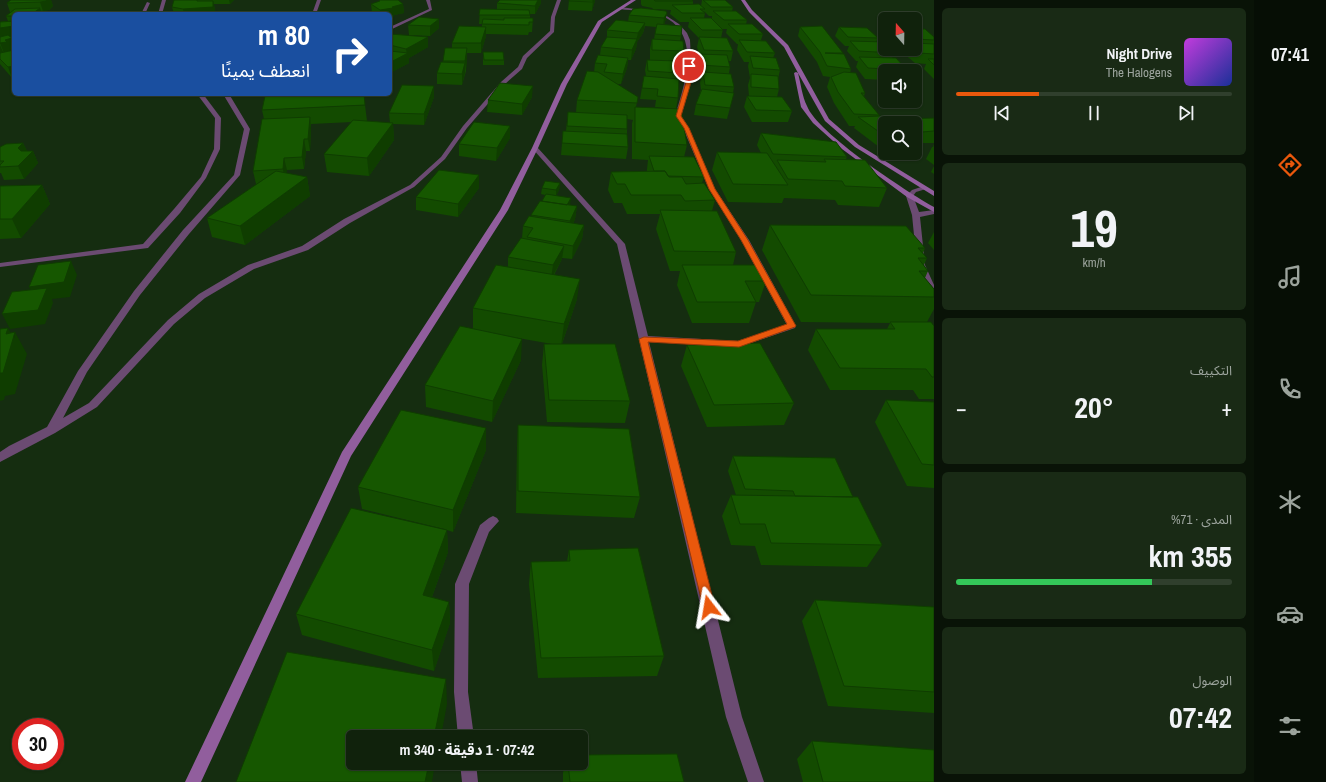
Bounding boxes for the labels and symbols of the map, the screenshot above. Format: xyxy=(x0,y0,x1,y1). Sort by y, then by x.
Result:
north arrow xyxy=(878,12,922,56)
pin xyxy=(672,49,706,83)
position arrow xyxy=(688,586,730,628)
speed limit sign: 30 xyxy=(12,718,64,770)

